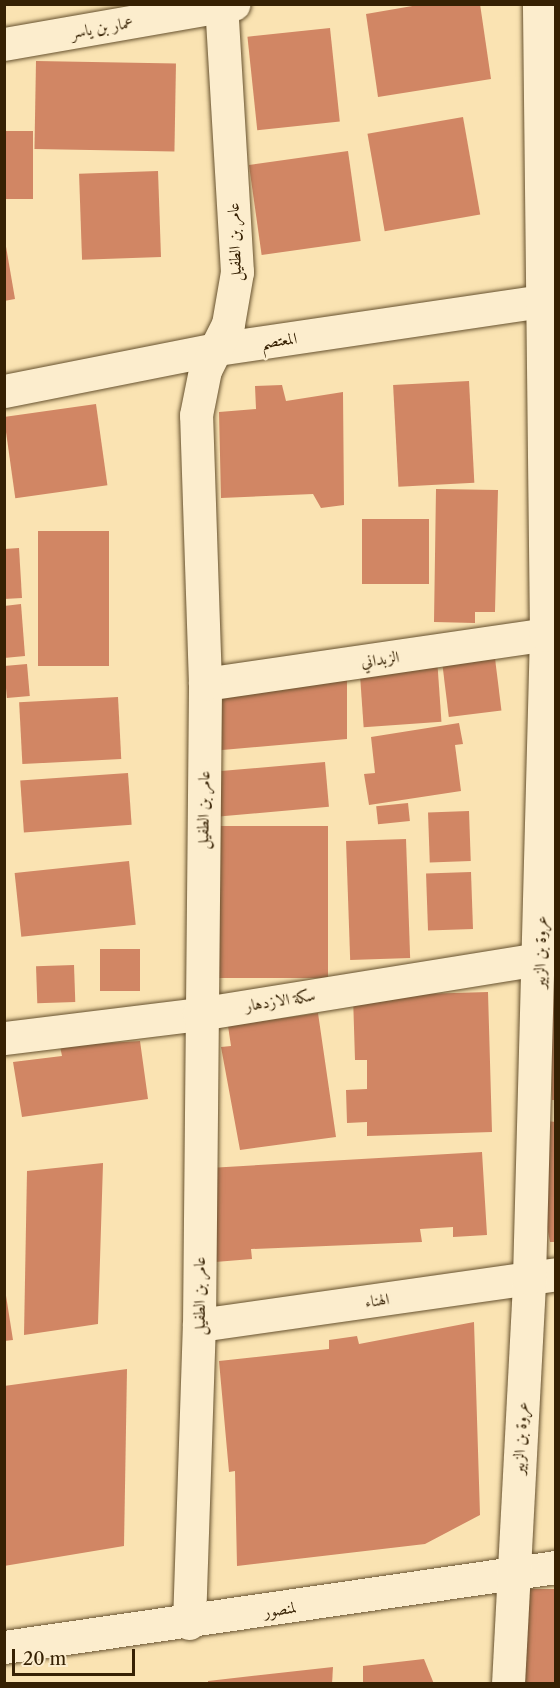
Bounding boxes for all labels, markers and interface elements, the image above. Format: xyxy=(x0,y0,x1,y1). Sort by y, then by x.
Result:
street label: عمار بن ياسر xyxy=(69,12,135,42)
street label: عامر بن الطفيل xyxy=(223,202,245,282)
street label: المعتصم xyxy=(260,328,298,352)
street label: الزبداني xyxy=(360,647,400,671)
street label: عامر بن الطفيل xyxy=(193,770,213,850)
street label: عروة بن الزبير xyxy=(530,915,550,989)
street label: سكة الازدهار xyxy=(244,985,316,1015)
street label: عامر بن الطفيل xyxy=(189,1257,209,1335)
street label: الهناء xyxy=(363,1289,391,1311)
street label: عروة بن الزبير xyxy=(509,1401,531,1475)
street label: لمنصور xyxy=(262,1597,298,1621)
scale bar xyxy=(15,1637,138,1675)
text: 20 m xyxy=(23,1648,66,1670)

